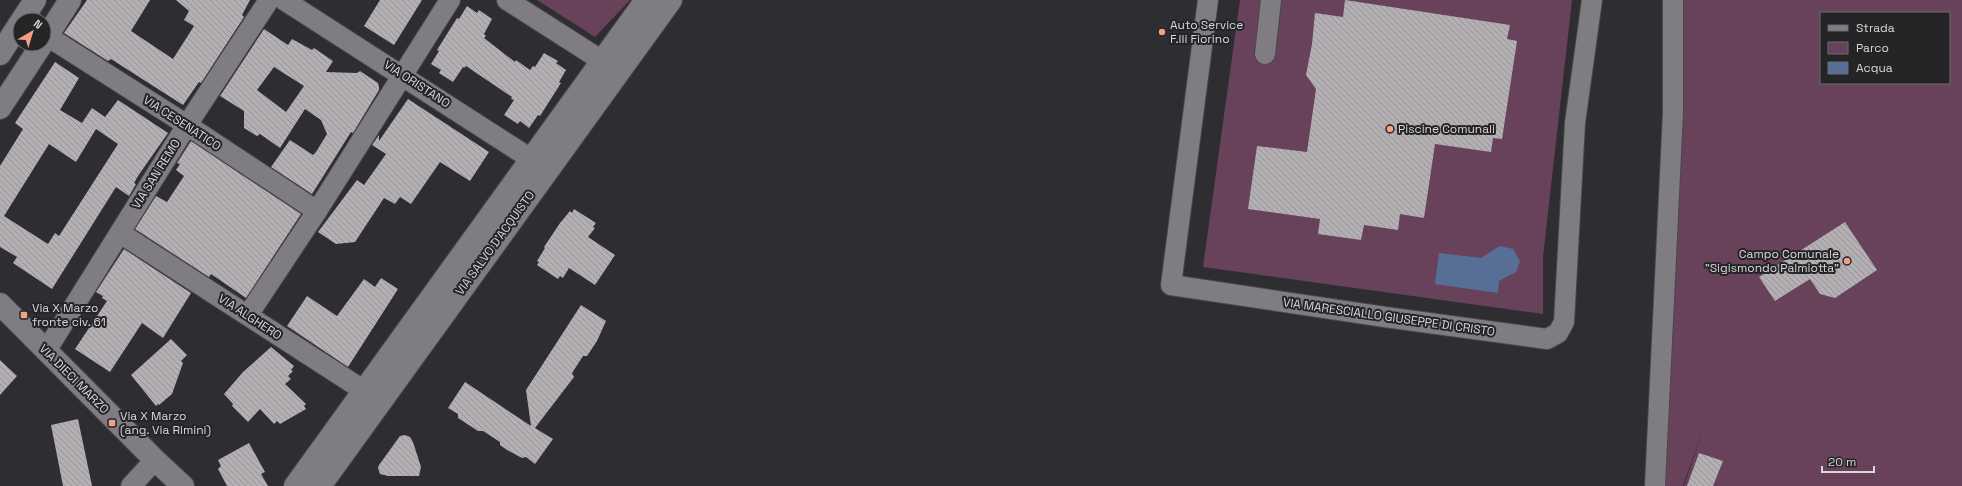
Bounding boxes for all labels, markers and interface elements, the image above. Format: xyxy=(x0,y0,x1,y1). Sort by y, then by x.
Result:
north arrow xyxy=(12,12,52,52)
legend xyxy=(1820,12,1950,84)
text: N xyxy=(31,16,45,32)
place label: Auto Service F.lli Fiorino xyxy=(1170,17,1243,47)
text: Strada xyxy=(1856,20,1895,36)
marker: Auto Service F.lli Fiorino xyxy=(1157,27,1167,37)
text: Parco xyxy=(1856,40,1889,56)
street label: VIA ORISTANO xyxy=(381,57,453,111)
text: Acqua xyxy=(1856,60,1893,76)
street label: VIA CESENATICO xyxy=(140,92,224,154)
place label: Piscine Comunali xyxy=(1398,121,1495,137)
marker: Piscine Comunali xyxy=(1385,124,1395,134)
street label: VIA SAN REMO xyxy=(128,136,184,212)
street label: VIA SALVO D'ACQUISTO xyxy=(452,188,538,298)
place label: Campo Comunale "Sigismondo Palmiotta" xyxy=(1705,246,1839,276)
marker: Campo Comunale "Sigismondo Palmiotta" xyxy=(1842,256,1852,266)
street label: VIA ALGHERO xyxy=(215,290,285,344)
street label: VIA MARESCIALLO GIUSEPPE DI CRISTO xyxy=(1282,294,1496,340)
place label: Via X Marzo fronte civ. 61 xyxy=(32,300,106,330)
marker: Via X Marzo fronte civ. 61 xyxy=(19,310,29,320)
street label: VIA DIECI MARZO xyxy=(36,341,112,417)
place label: Via X Marzo (ang. Via Rimini) xyxy=(120,408,211,438)
marker: Via X Marzo (ang. Via Rimini) xyxy=(107,418,117,428)
scale bar xyxy=(1822,448,1874,474)
text: 20 m xyxy=(1828,454,1856,470)

